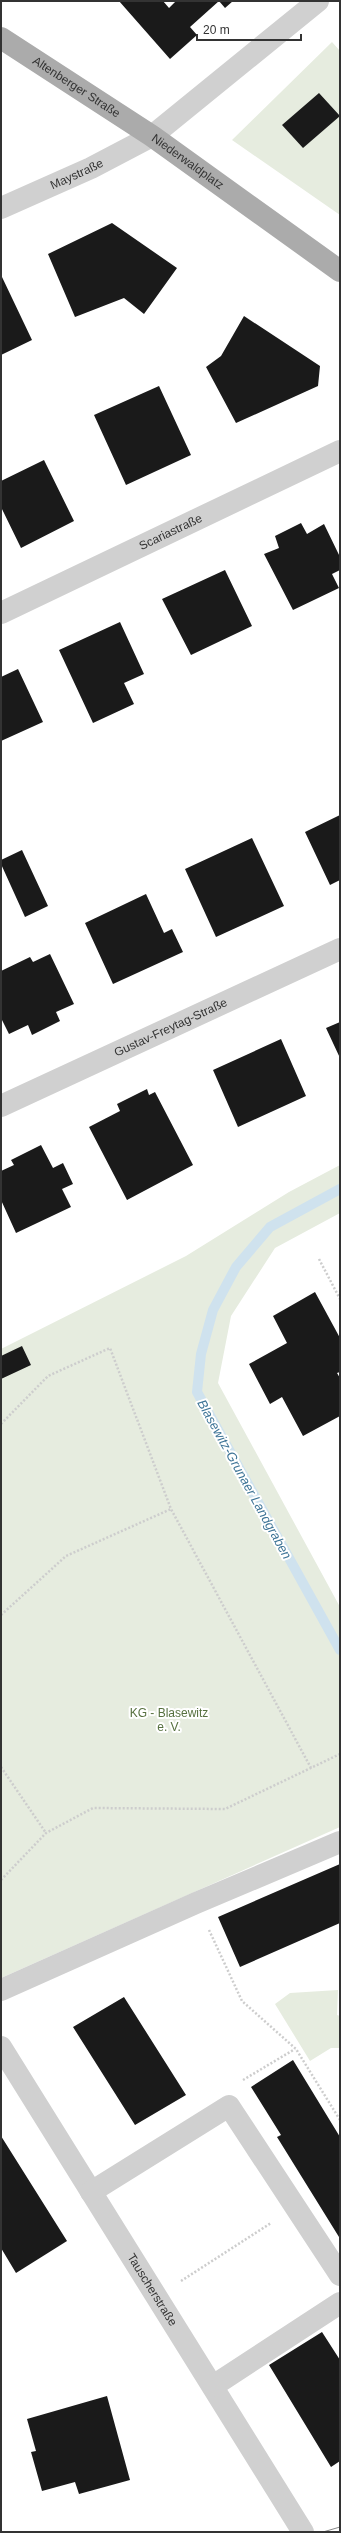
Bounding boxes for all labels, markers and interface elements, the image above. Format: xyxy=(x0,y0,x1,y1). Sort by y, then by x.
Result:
scale bar xyxy=(197,16,301,42)
text: 20 m xyxy=(203,23,230,37)
street label: Altenberger Straße xyxy=(30,53,123,121)
street label: Niederwaldplatz xyxy=(149,131,227,192)
street label: Maystraße xyxy=(48,156,106,192)
street label: Scariastraße xyxy=(137,511,205,553)
street label: Gustav-Freytag-Straße xyxy=(112,995,230,1060)
water label: Blasewitz‐Grunaer Landgraben xyxy=(194,1397,295,1562)
park label: KG - Blasewitz e. V. xyxy=(130,1706,208,1734)
street label: Tauscherstraße xyxy=(124,2251,180,2329)

